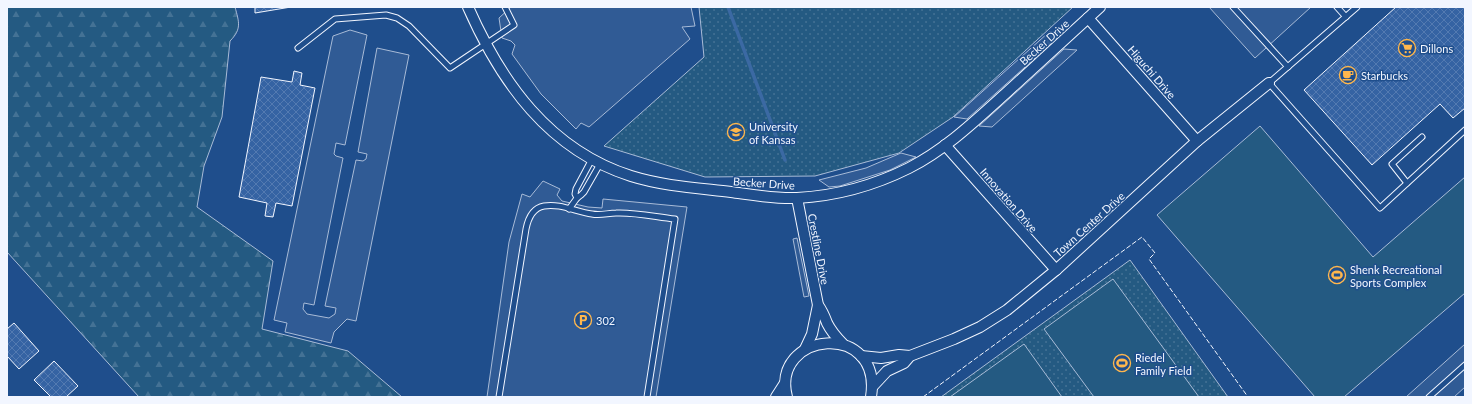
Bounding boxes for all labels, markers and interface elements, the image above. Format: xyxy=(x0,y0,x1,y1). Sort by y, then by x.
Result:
street label: Becker Drive xyxy=(1017,16,1072,68)
supermarket icon: Dillons xyxy=(1397,38,1417,58)
place label: Dillons xyxy=(1420,42,1453,55)
street label: Higuchi Drive xyxy=(1125,43,1179,101)
cafe icon: Starbucks xyxy=(1338,65,1358,85)
place label: Starbucks xyxy=(1361,69,1408,82)
place label: University of Kansas xyxy=(749,120,798,146)
school or university icon: University of Kansas xyxy=(726,122,746,142)
street label: Innovation Drive xyxy=(978,165,1040,235)
street label: Becker Drive xyxy=(733,174,796,192)
street label: Town Center Drive xyxy=(1051,189,1127,259)
street label: Crestline Drive xyxy=(806,212,832,286)
place label: Shenk Recreational Sports Complex xyxy=(1350,263,1442,289)
sports icon: Shenk Recreational Sports Complex xyxy=(1327,265,1347,285)
parking icon: 302 xyxy=(573,310,593,330)
place label: 302 xyxy=(596,314,615,327)
place label: Riedel Family Field xyxy=(1135,351,1192,377)
sports icon: Riedel Family Field xyxy=(1112,353,1132,373)

